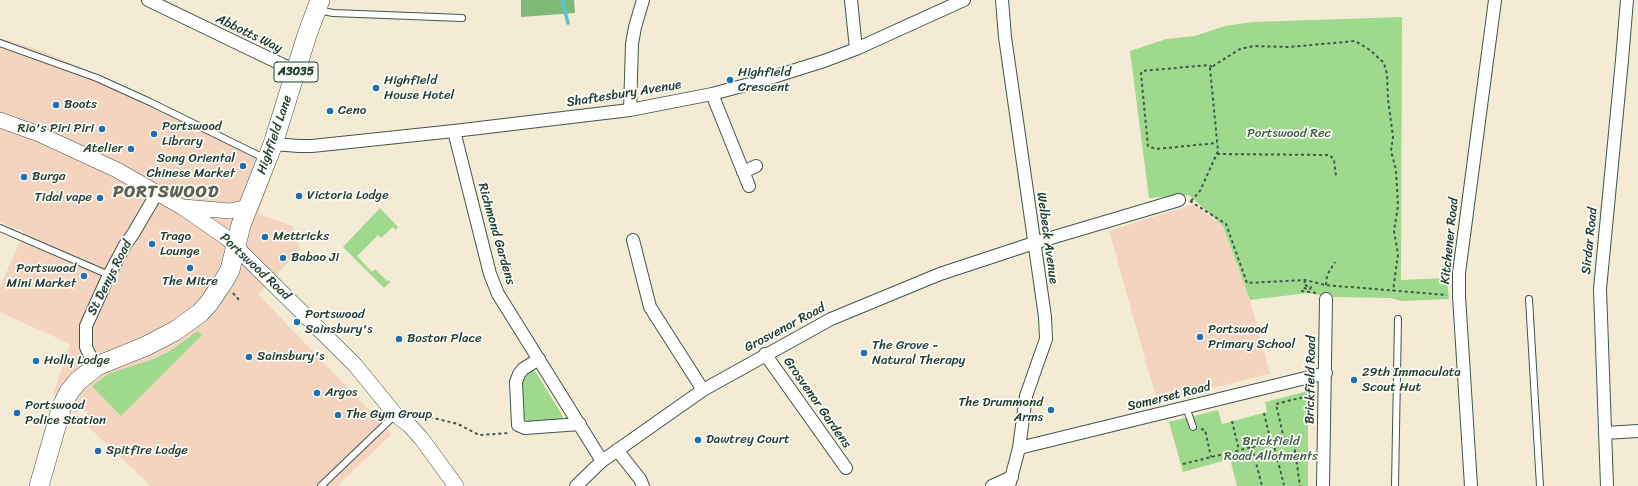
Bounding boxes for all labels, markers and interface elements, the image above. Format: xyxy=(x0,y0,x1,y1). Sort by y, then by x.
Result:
street label: Abbotts Way xyxy=(213,11,285,57)
road number: A3035 xyxy=(274,62,318,82)
place label: Highfield Crescent xyxy=(738,65,791,96)
place label: Highfield House Hotel xyxy=(384,73,454,104)
marker: Highfield Crescent xyxy=(725,75,735,85)
street label: Shaftesbury Avenue xyxy=(566,77,682,111)
marker: Highfield House Hotel xyxy=(371,83,381,93)
street label: Highfield Lane xyxy=(254,93,296,177)
place label: Boots xyxy=(64,97,97,113)
marker: Boots xyxy=(51,100,61,110)
place label: Ceno xyxy=(338,103,366,119)
marker: Ceno xyxy=(325,106,335,116)
place label: Portswood Library xyxy=(162,119,222,150)
place label: Rio's Piri Piri xyxy=(18,121,94,137)
marker: Rio's Piri Piri xyxy=(97,124,107,134)
park label: Portswood Rec xyxy=(1247,126,1331,142)
marker: Portswood Library xyxy=(149,129,159,139)
place label: Atelier xyxy=(83,141,123,157)
marker: Atelier xyxy=(126,144,136,154)
place label: Song Oriental Chinese Market xyxy=(147,151,235,182)
marker: Song Oriental Chinese Market xyxy=(238,161,248,171)
place label: Burga xyxy=(32,169,66,185)
marker: Burga xyxy=(19,172,29,182)
street label: Richmond Gardens xyxy=(474,181,518,287)
district label: PORTSWOOD xyxy=(113,183,219,203)
place label: Victoria Lodge xyxy=(307,188,389,204)
place label: Tidal vape xyxy=(35,190,92,206)
marker: Victoria Lodge xyxy=(294,191,304,201)
street label: Welbeck Avenue xyxy=(1033,191,1061,285)
marker: Tidal vape xyxy=(95,193,105,203)
street label: Kitchener Road xyxy=(1438,197,1462,285)
street label: Sirdar Road xyxy=(1579,207,1601,275)
place label: Trago Lounge xyxy=(160,229,199,260)
place label: Mettricks xyxy=(273,229,329,245)
street label: Portswood Road xyxy=(216,230,294,304)
marker: Mettricks xyxy=(260,232,270,242)
street label: St Denys Road xyxy=(84,238,136,318)
marker: Trago Lounge xyxy=(147,239,157,249)
place label: Baboo Ji xyxy=(291,250,339,266)
marker: Baboo Ji xyxy=(278,253,288,263)
place label: Portswood Mini Market xyxy=(7,261,76,292)
marker: The Mitre xyxy=(185,263,195,273)
marker: Portswood Mini Market xyxy=(79,271,89,281)
place label: The Mitre xyxy=(162,274,218,290)
street label: Grosvenor Road xyxy=(742,300,828,356)
place label: Portswood Sainsbury's xyxy=(305,307,372,338)
marker: Portswood Sainsbury's xyxy=(292,317,302,327)
place label: Portswood Primary School xyxy=(1208,322,1295,353)
place label: Boston Place xyxy=(407,331,482,347)
marker: Portswood Primary School xyxy=(1195,332,1205,342)
marker: Boston Place xyxy=(394,334,404,344)
street label: Brickfield Road xyxy=(1302,336,1320,424)
place label: The Grove - Natural Therapy xyxy=(872,338,965,369)
marker: The Grove - Natural Therapy xyxy=(859,348,869,358)
place label: Sainsbury's xyxy=(257,349,324,365)
marker: Sainsbury's xyxy=(244,352,254,362)
place label: Holly Lodge xyxy=(44,353,110,369)
street label: Grosvenor Gardens xyxy=(780,355,854,451)
marker: Holly Lodge xyxy=(31,356,41,366)
place label: 29th Immaculata Scout Hut xyxy=(1362,365,1461,396)
marker: 29th Immaculata Scout Hut xyxy=(1349,375,1359,385)
street label: Somerset Road xyxy=(1126,379,1212,415)
place label: Argos xyxy=(325,385,357,401)
marker: Argos xyxy=(312,388,322,398)
place label: The Drummond Arms xyxy=(958,395,1043,426)
place label: Portswood Police Station xyxy=(25,398,106,429)
marker: The Drummond Arms xyxy=(1046,405,1056,415)
place label: The Gym Group xyxy=(346,407,432,423)
marker: Portswood Police Station xyxy=(12,408,22,418)
marker: The Gym Group xyxy=(333,410,343,420)
place label: Dawtrey Court xyxy=(706,432,790,448)
park label: Brickfield Road Allotments xyxy=(1224,434,1318,465)
marker: Dawtrey Court xyxy=(693,435,703,445)
place label: Spitfire Lodge xyxy=(106,443,188,459)
marker: Spitfire Lodge xyxy=(93,446,103,456)

